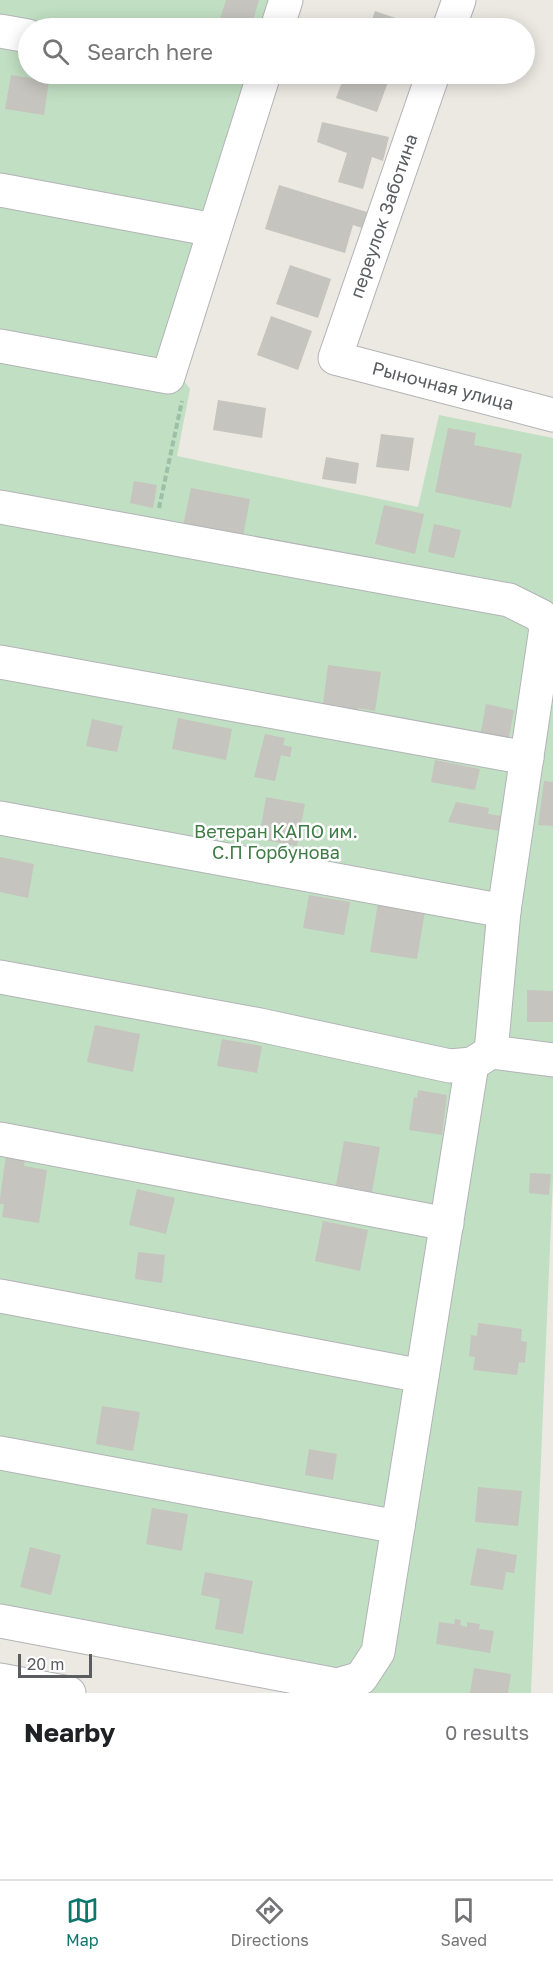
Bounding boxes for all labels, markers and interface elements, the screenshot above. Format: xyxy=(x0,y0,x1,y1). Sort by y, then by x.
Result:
search box xyxy=(18,18,535,84)
icon: search xyxy=(39,35,72,68)
text: Search here xyxy=(87,38,213,65)
street label: переулок Заботина xyxy=(345,131,421,301)
street label: Рыночная улица xyxy=(370,356,516,414)
park label: Ветеран КАПО им. С.П Горбунова xyxy=(194,820,358,863)
scale bar xyxy=(18,1651,92,1678)
text: 20 m xyxy=(27,1654,64,1674)
text: Nearby xyxy=(24,1717,115,1748)
text: 0 results xyxy=(445,1720,529,1744)
tab: Map xyxy=(66,1894,99,1950)
tab: Directions xyxy=(231,1894,309,1950)
tab: Saved xyxy=(440,1894,487,1950)

